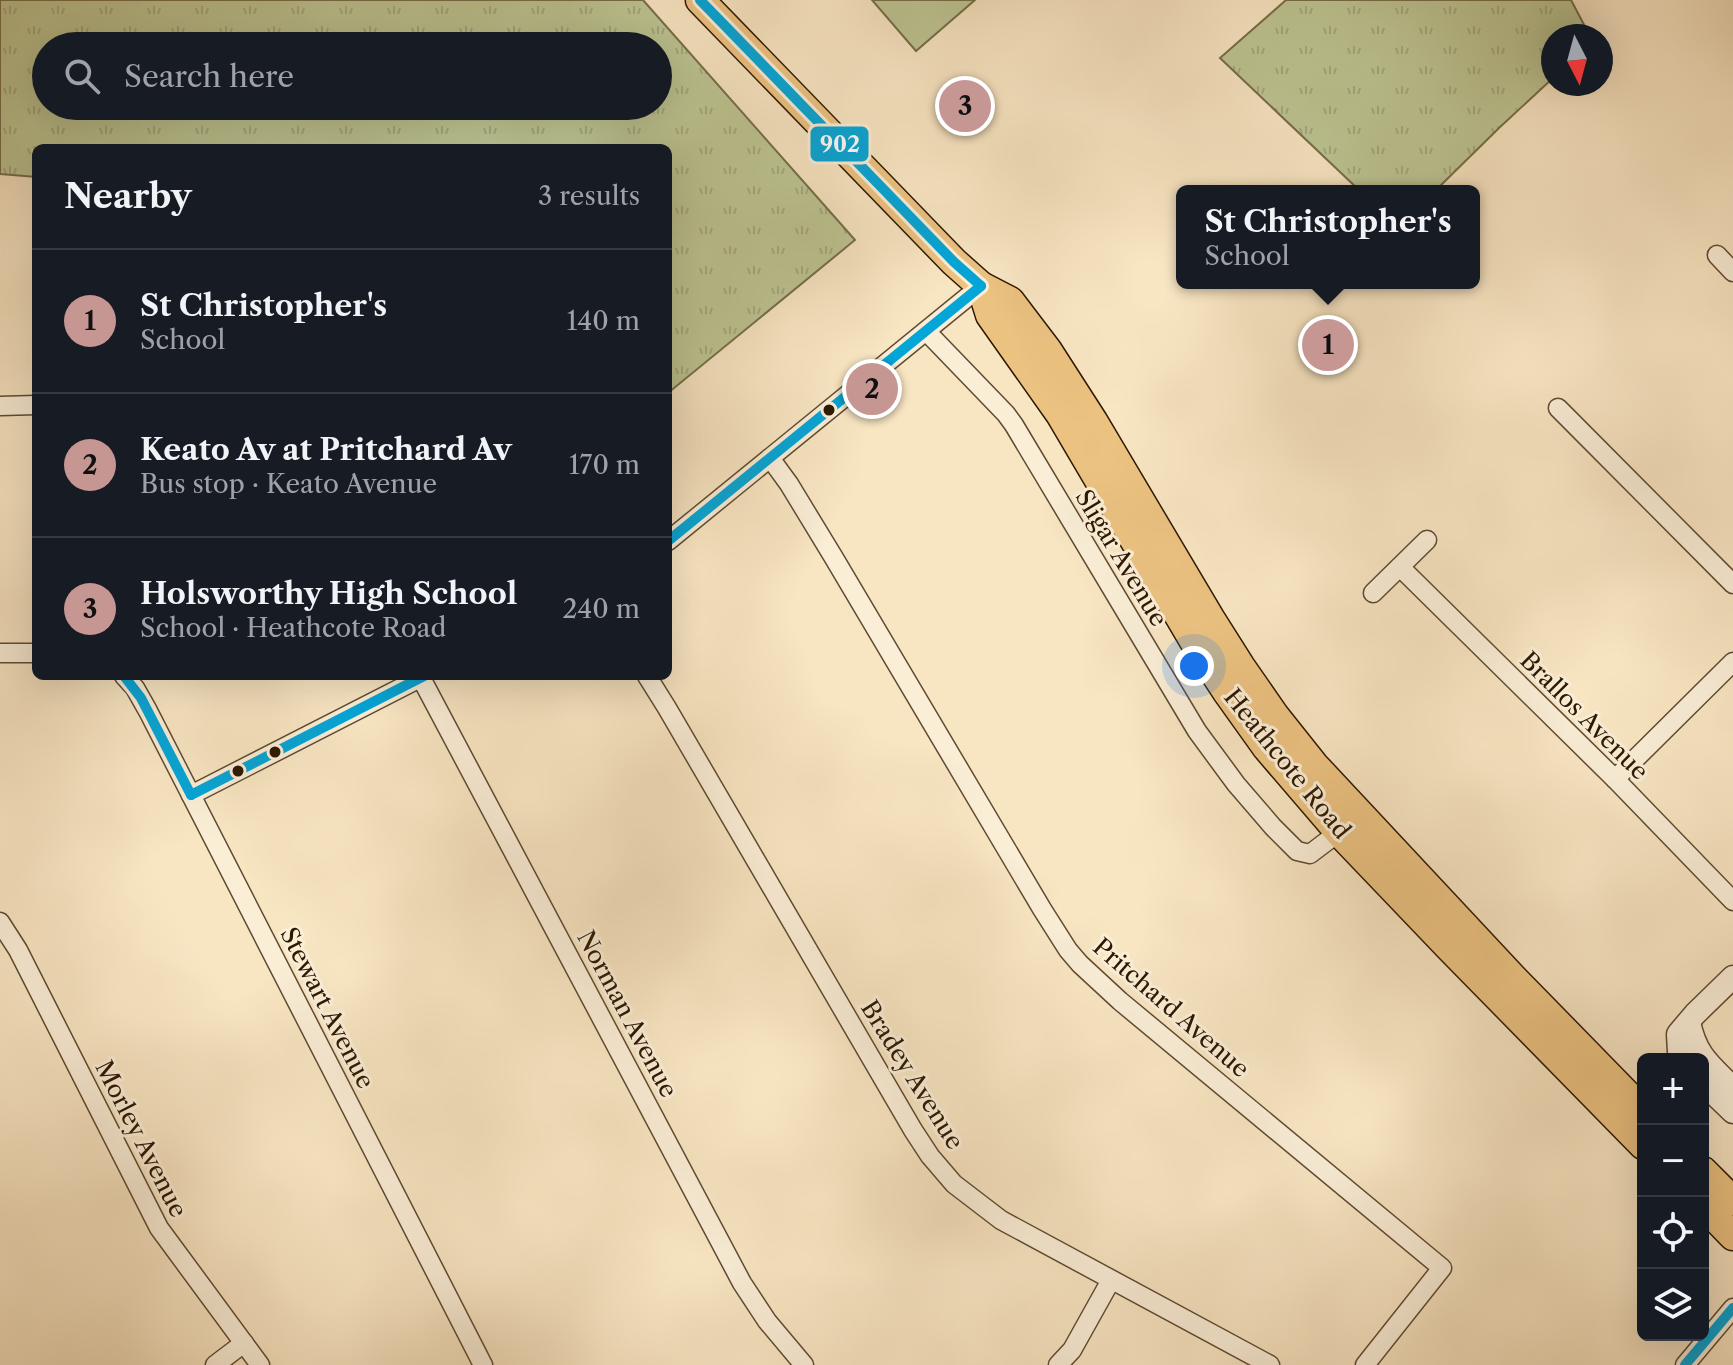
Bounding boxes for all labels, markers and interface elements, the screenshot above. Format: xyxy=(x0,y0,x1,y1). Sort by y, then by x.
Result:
north arrow xyxy=(1541,24,1613,96)
search box xyxy=(32,32,672,120)
icon: search xyxy=(60,54,104,98)
text: Search here xyxy=(124,58,294,95)
pin: 3 xyxy=(939,76,991,136)
line badge: 902 xyxy=(809,125,870,163)
text: 902 xyxy=(820,131,860,158)
text: Nearby xyxy=(64,175,192,217)
text: 3 results xyxy=(538,180,640,212)
popup xyxy=(1176,185,1480,289)
text: St Christopher's xyxy=(1204,203,1452,240)
text: School xyxy=(1204,240,1290,272)
text: St Christopher's xyxy=(140,287,387,324)
text: 1 xyxy=(84,305,96,337)
text: 140 m xyxy=(566,305,640,337)
pin: 1 xyxy=(1302,315,1354,375)
text: School xyxy=(140,324,225,356)
pin: 2 xyxy=(846,359,898,419)
unlabelled marker xyxy=(821,402,837,418)
text: Keato Av at Pritchard Av xyxy=(140,431,512,468)
text: 2 xyxy=(82,449,98,481)
text: 170 m xyxy=(569,449,640,481)
text: Bus stop · Keato Avenue xyxy=(140,468,437,500)
street label: Sligar Avenue xyxy=(1069,484,1174,631)
text: Holsworthy High School xyxy=(140,575,517,612)
text: 3 xyxy=(83,593,97,625)
text: 240 m xyxy=(562,593,640,625)
text: School · Heathcote Road xyxy=(140,612,446,644)
street label: Brallos Avenue xyxy=(1514,645,1655,786)
your location xyxy=(1174,646,1214,686)
street label: Heathcote Road xyxy=(1218,683,1357,845)
unlabelled marker xyxy=(267,744,283,760)
unlabelled marker xyxy=(230,763,246,779)
street label: Stewart Avenue xyxy=(274,922,381,1093)
street label: Norman Avenue xyxy=(571,925,684,1102)
street label: Pritchard Avenue xyxy=(1087,932,1255,1083)
street label: Bradey Avenue xyxy=(855,995,970,1155)
map controls xyxy=(1637,1053,1709,1341)
button: + xyxy=(1637,1053,1709,1125)
street label: Morley Avenue xyxy=(90,1056,193,1222)
button: − xyxy=(1637,1125,1709,1197)
button: locate xyxy=(1637,1197,1709,1269)
button: layers xyxy=(1637,1269,1709,1341)

